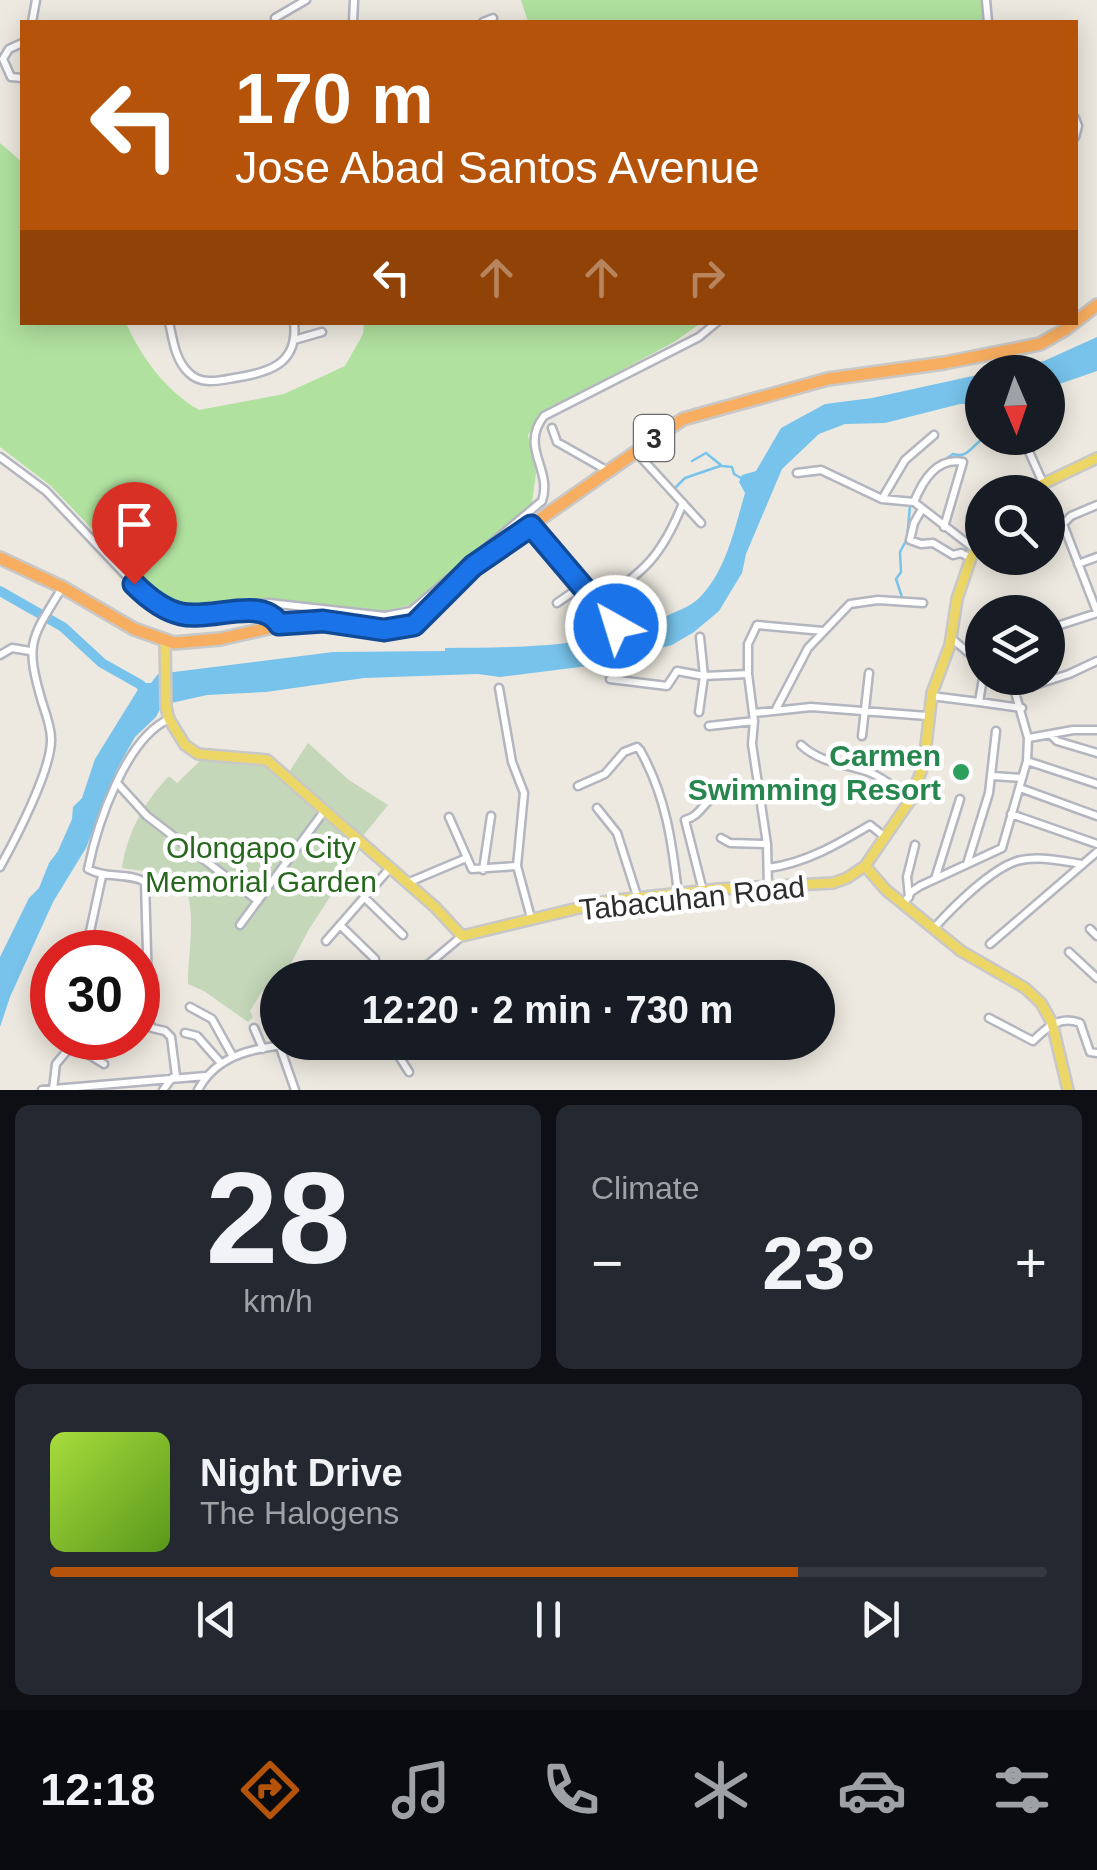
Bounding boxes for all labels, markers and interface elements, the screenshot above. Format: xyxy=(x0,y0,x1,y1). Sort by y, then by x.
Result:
icon: left xyxy=(70,60,200,190)
text: 170 m xyxy=(235,60,433,138)
text: Jose Abad Santos Avenue xyxy=(235,142,760,193)
icon: left xyxy=(364,250,419,305)
icon: ahead xyxy=(469,250,524,305)
icon: ahead xyxy=(574,250,629,305)
icon: right xyxy=(679,250,734,305)
north arrow xyxy=(965,355,1065,455)
map controls xyxy=(965,355,1065,695)
road number: 3 xyxy=(634,415,674,461)
button: search xyxy=(965,475,1065,575)
pin xyxy=(92,482,177,585)
icon: arrive xyxy=(107,497,162,552)
position arrow xyxy=(564,574,668,678)
button: layers xyxy=(965,595,1065,695)
place label: Carmen Swimming Resort xyxy=(688,739,941,806)
marker: Carmen Swimming Resort xyxy=(950,761,972,783)
park label: Olongapo City Memorial Garden xyxy=(145,831,377,898)
street label: Tabacuhan Road xyxy=(577,870,807,926)
speed limit sign: 30 xyxy=(30,930,160,1060)
text: 12:20 · 2 min · 730 m xyxy=(362,989,733,1031)
text: 28 xyxy=(206,1145,350,1291)
text: Climate xyxy=(591,1170,699,1206)
text: 23° xyxy=(762,1221,876,1305)
text: − xyxy=(591,1232,623,1294)
text: + xyxy=(1015,1232,1047,1294)
text: km/h xyxy=(243,1283,313,1319)
text: Night Drive xyxy=(200,1452,403,1494)
text: The Halogens xyxy=(200,1495,399,1531)
icon: previous xyxy=(189,1592,244,1647)
icon: pause xyxy=(521,1592,576,1647)
icon: next xyxy=(853,1592,908,1647)
icon: directions xyxy=(235,1755,305,1825)
icon: music xyxy=(386,1755,456,1825)
icon: phone xyxy=(536,1755,606,1825)
icon: climate xyxy=(686,1755,756,1825)
icon: car xyxy=(837,1755,907,1825)
icon: filters xyxy=(987,1755,1057,1825)
text: 12:18 xyxy=(40,1764,155,1815)

